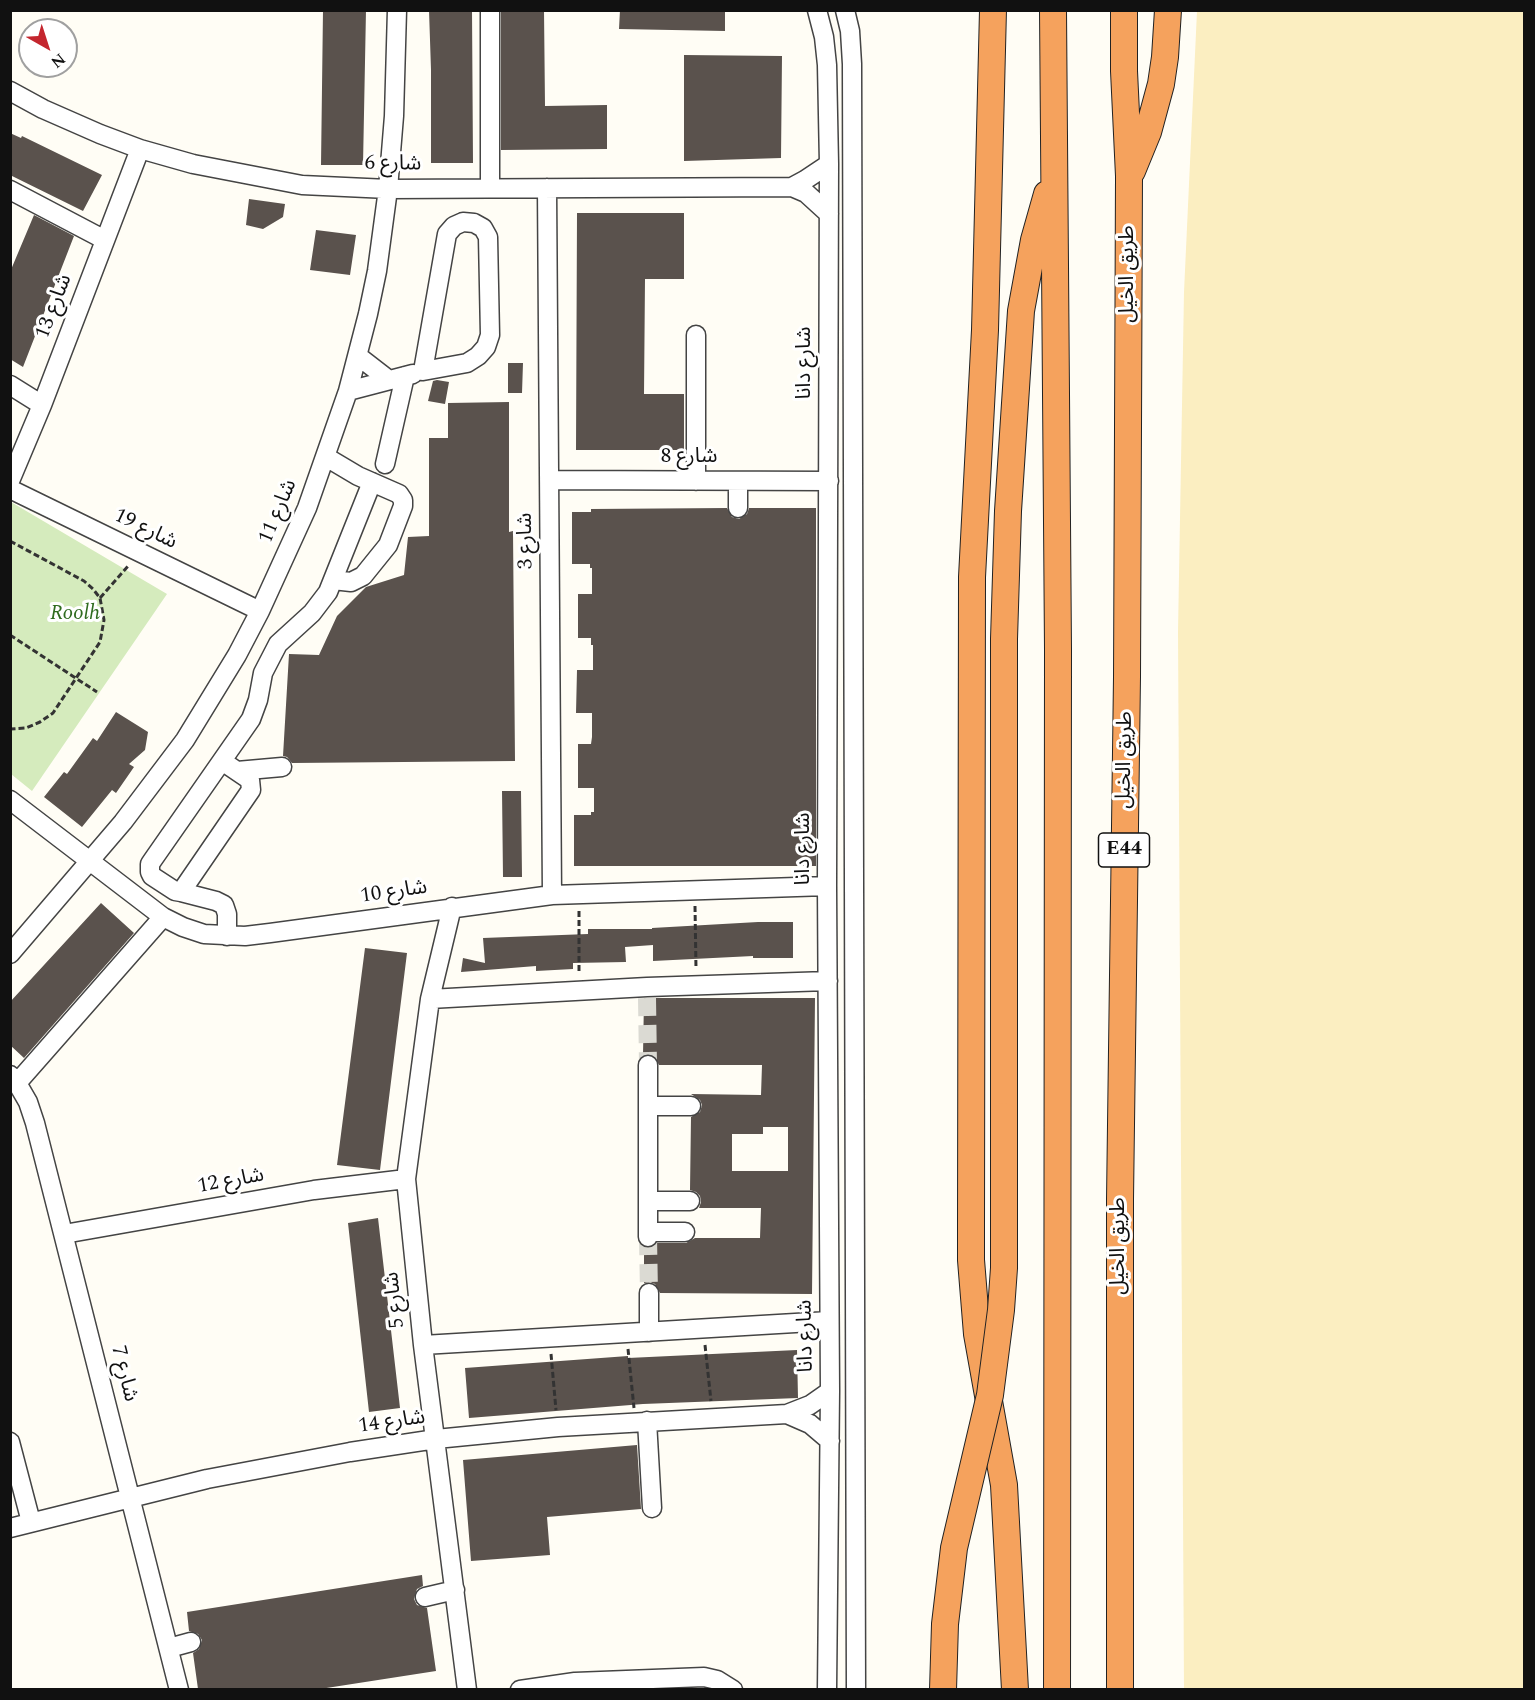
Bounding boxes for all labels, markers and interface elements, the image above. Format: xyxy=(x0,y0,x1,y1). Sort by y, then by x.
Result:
north arrow xyxy=(18,18,78,78)
text: N xyxy=(45,47,71,74)
street label: شارع 6 xyxy=(364,152,422,178)
street label: طريق الخيل xyxy=(1116,225,1142,323)
street label: شارع 13 xyxy=(31,271,79,343)
street label: شارع دانا xyxy=(793,327,819,399)
street label: شارع 8 xyxy=(661,445,717,471)
street label: شارع 11 xyxy=(254,476,304,548)
street label: شارع 19 xyxy=(109,504,181,556)
street label: شارع 3 xyxy=(514,512,540,570)
park label: Roolh xyxy=(50,602,100,628)
street label: طريق الخيل xyxy=(1113,711,1139,809)
street label: شارع دانا xyxy=(792,813,818,885)
road number: E44 xyxy=(1098,833,1150,867)
street label: شارع 10 xyxy=(359,876,429,910)
street label: شارع 12 xyxy=(196,1164,266,1200)
street label: طريق الخيل xyxy=(1107,1197,1133,1295)
street label: شارع 5 xyxy=(381,1270,411,1330)
street label: شارع دانا xyxy=(794,1299,820,1373)
street label: شارع 7 xyxy=(104,1343,142,1405)
street label: شارع 14 xyxy=(357,1406,427,1440)

